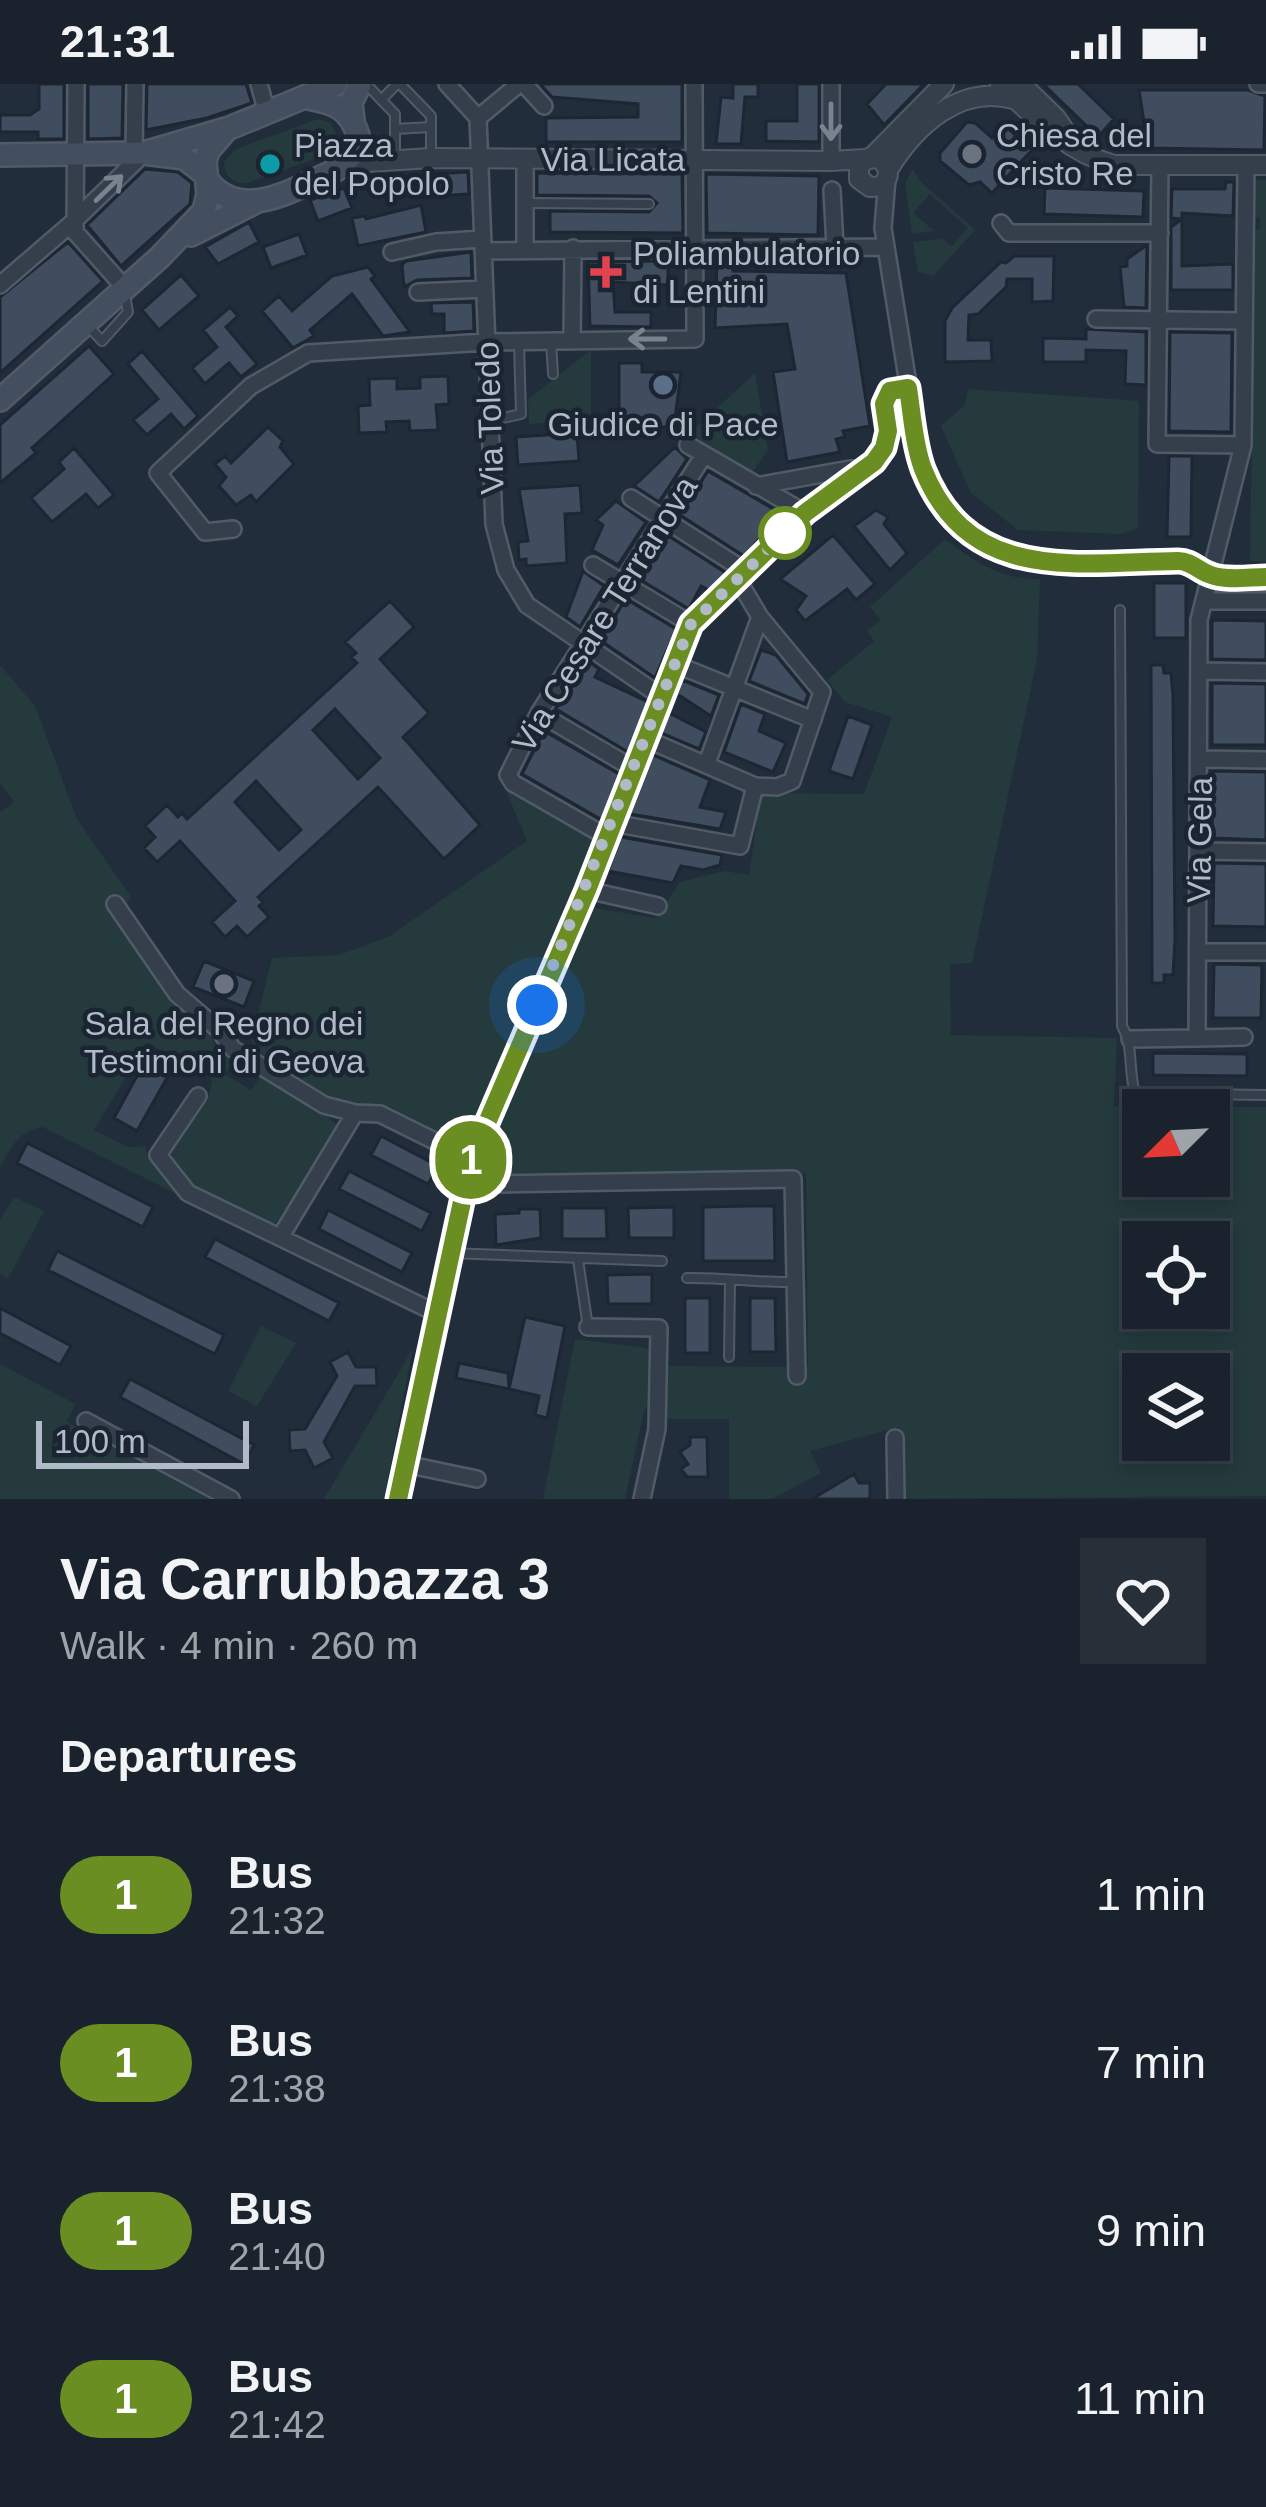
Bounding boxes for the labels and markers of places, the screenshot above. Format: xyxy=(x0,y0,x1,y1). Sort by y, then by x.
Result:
place label: Chiesa del Cristo Re xyxy=(996,117,1152,192)
place label: Piazza del Popolo xyxy=(294,127,450,202)
marker: Chiesa del Cristo Re xyxy=(959,141,985,167)
marker: Piazza del Popolo xyxy=(257,151,283,177)
place label: Poliambulatorio di Lentini xyxy=(633,235,860,310)
marker: Poliambulatorio di Lentini xyxy=(590,256,622,288)
marker: Giudice di Pace xyxy=(650,372,676,398)
place label: Giudice di Pace xyxy=(547,406,779,443)
unlabelled marker xyxy=(760,508,810,558)
marker: Sala del Regno dei Testimoni di Geova xyxy=(211,971,237,997)
place label: Sala del Regno dei Testimoni di Geova xyxy=(84,1005,365,1080)

